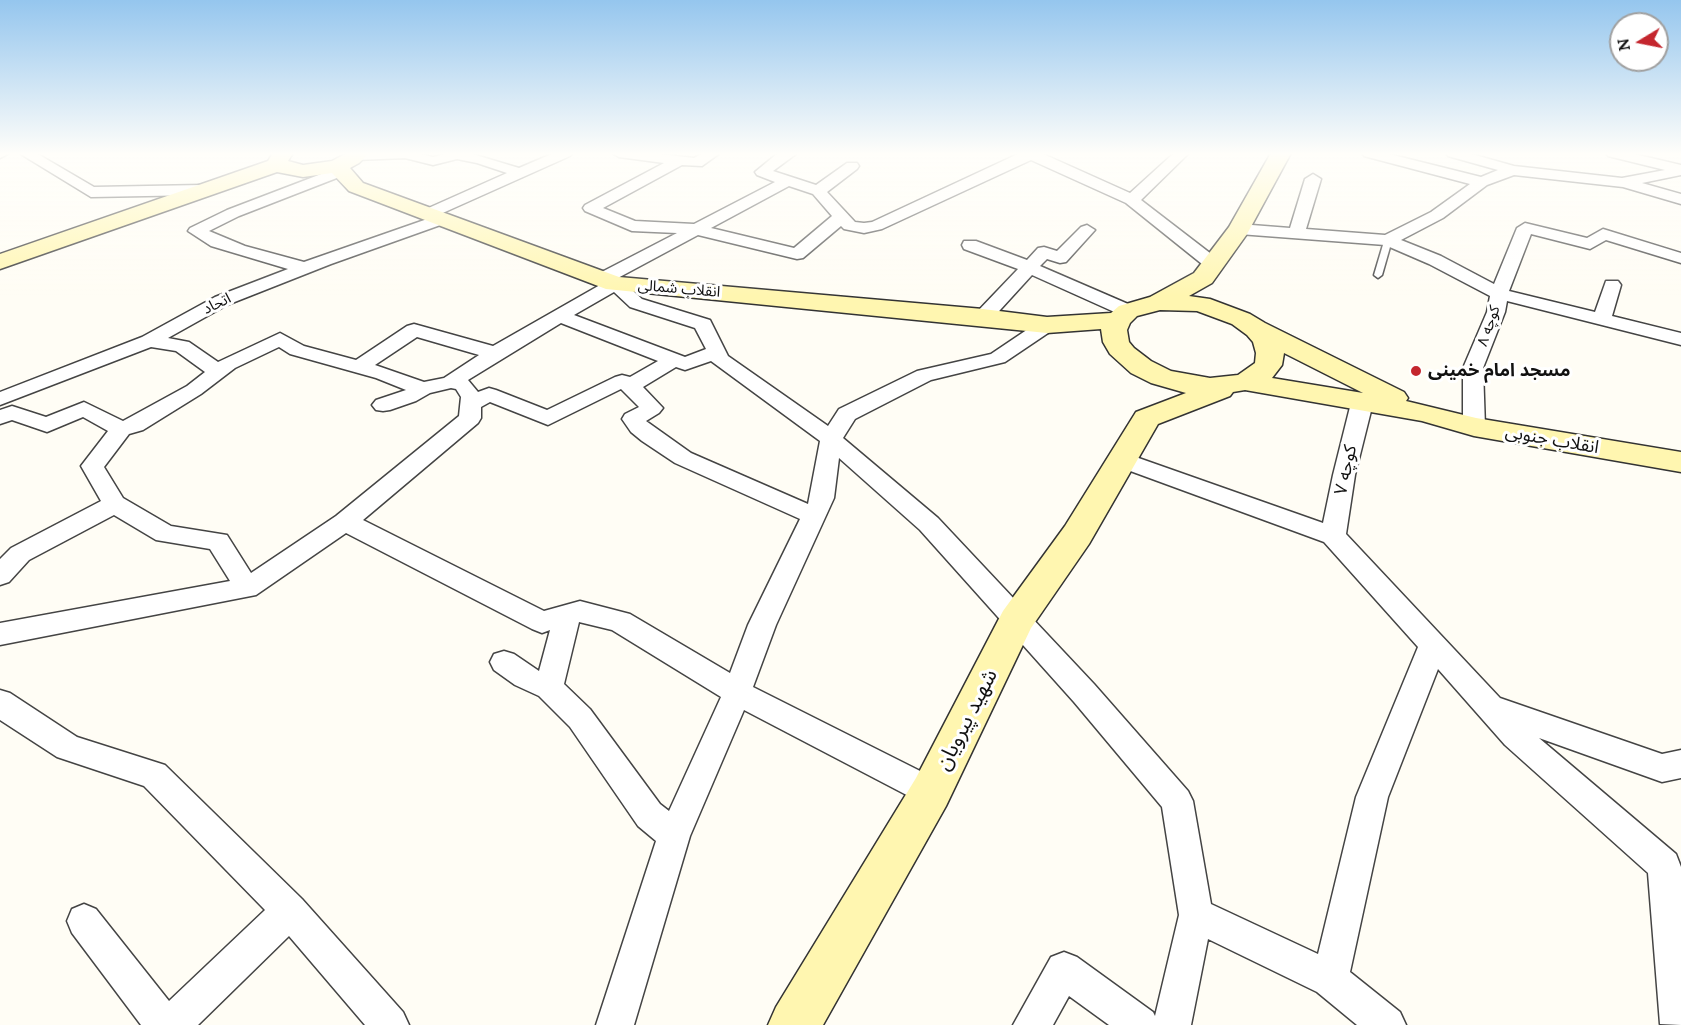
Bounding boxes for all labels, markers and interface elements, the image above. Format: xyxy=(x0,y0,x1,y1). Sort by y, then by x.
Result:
north arrow xyxy=(1609,12,1669,72)
text: N xyxy=(1612,37,1634,53)
street label: انقلاب شمالی xyxy=(637,276,721,302)
street label: اتحاد xyxy=(200,290,234,318)
street label: کوچه ۸ xyxy=(1474,303,1504,349)
place label: مسجد امام خمینی xyxy=(1428,360,1571,382)
marker: مسجد امام خمینی xyxy=(1409,364,1423,378)
street label: انقلاب جنوبی xyxy=(1503,421,1601,459)
street label: کوچه ۷ xyxy=(1330,443,1362,497)
street label: شهید پیرویان xyxy=(931,665,1003,775)

